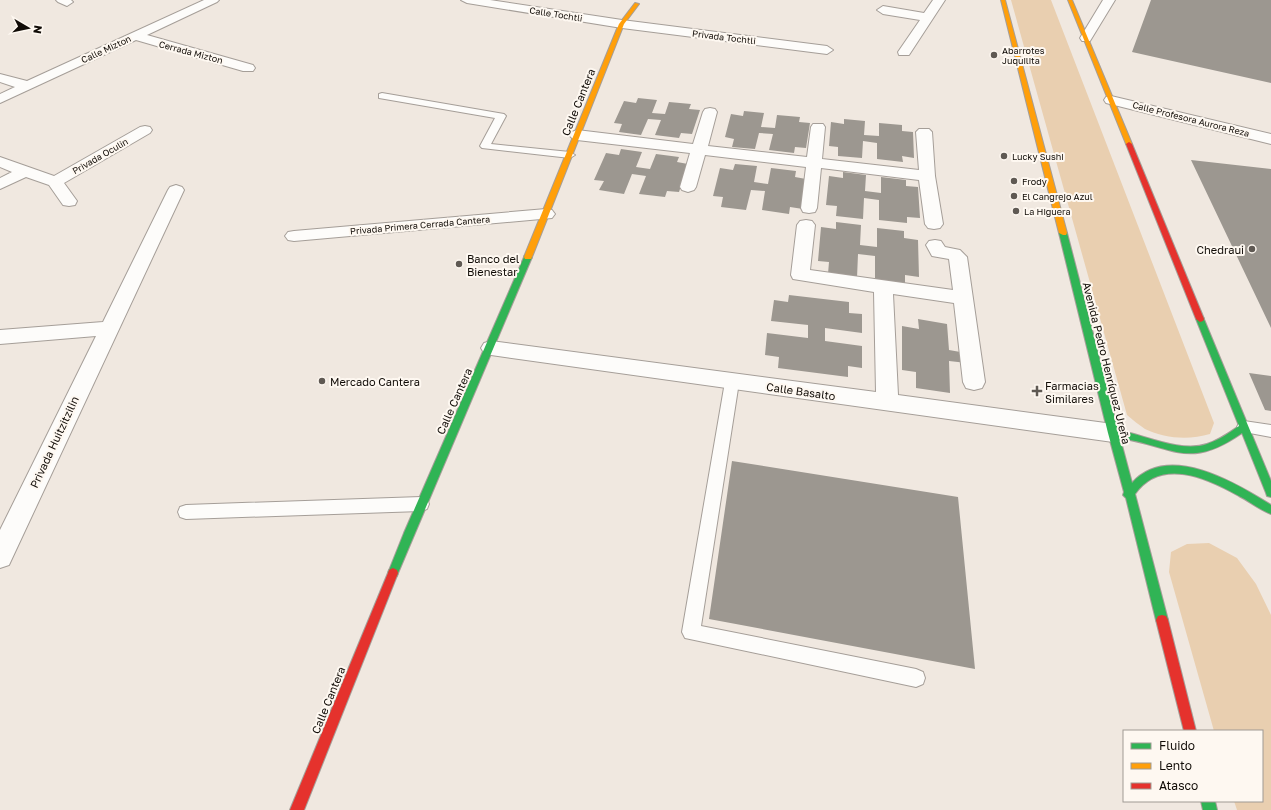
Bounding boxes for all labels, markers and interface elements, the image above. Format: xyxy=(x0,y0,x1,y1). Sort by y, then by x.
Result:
street label: Calle Tochtli xyxy=(529,4,583,24)
north arrow xyxy=(8,8,48,48)
text: N xyxy=(31,24,45,35)
street label: Privada Tochtli xyxy=(692,28,756,46)
street label: Calle Mizton xyxy=(79,33,133,65)
street label: Cerrada Mizton xyxy=(158,38,224,66)
place label: Abarrotes Juquilita xyxy=(1002,45,1045,66)
marker: Abarrotes Juquilita xyxy=(989,50,999,60)
street label: Calle Cantera xyxy=(559,67,597,137)
street label: Calle Profesora Aurora Reza xyxy=(1131,99,1251,139)
street label: Privada Oculin xyxy=(70,136,130,176)
marker: Lucky Sushi xyxy=(999,151,1009,161)
place label: Lucky Sushi xyxy=(1012,151,1064,162)
marker: Frody xyxy=(1009,176,1019,186)
place label: Frody xyxy=(1022,176,1047,187)
marker: El Cangrejo Azul xyxy=(1009,191,1019,201)
place label: El Cangrejo Azul xyxy=(1022,191,1093,202)
marker: La Higuera xyxy=(1011,206,1021,216)
place label: La Higuera xyxy=(1024,206,1071,217)
street label: Privada Primera Cerrada Cantera xyxy=(350,213,490,237)
place label: Chedraui xyxy=(1197,243,1244,256)
marker: Chedraui xyxy=(1247,244,1257,254)
place label: Banco del Bienestar xyxy=(467,252,520,278)
marker: Banco del Bienestar xyxy=(454,259,464,269)
street label: Avenida Pedro Henríquez Ureña xyxy=(1081,281,1133,445)
street label: Calle Cantera xyxy=(434,366,474,436)
place label: Mercado Cantera xyxy=(330,375,420,388)
marker: Mercado Cantera xyxy=(317,376,327,386)
place label: Farmacias Similares xyxy=(1045,379,1099,405)
street label: Calle Basalto xyxy=(766,380,837,402)
marker: Farmacias Similares xyxy=(1032,386,1042,396)
street label: Privada Huitzitzilin xyxy=(27,394,81,490)
street label: Calle Cantera xyxy=(309,665,347,735)
legend xyxy=(1123,730,1263,802)
text: Fluido xyxy=(1159,738,1195,753)
text: Lento xyxy=(1159,758,1192,773)
text: Atasco xyxy=(1159,778,1198,793)

